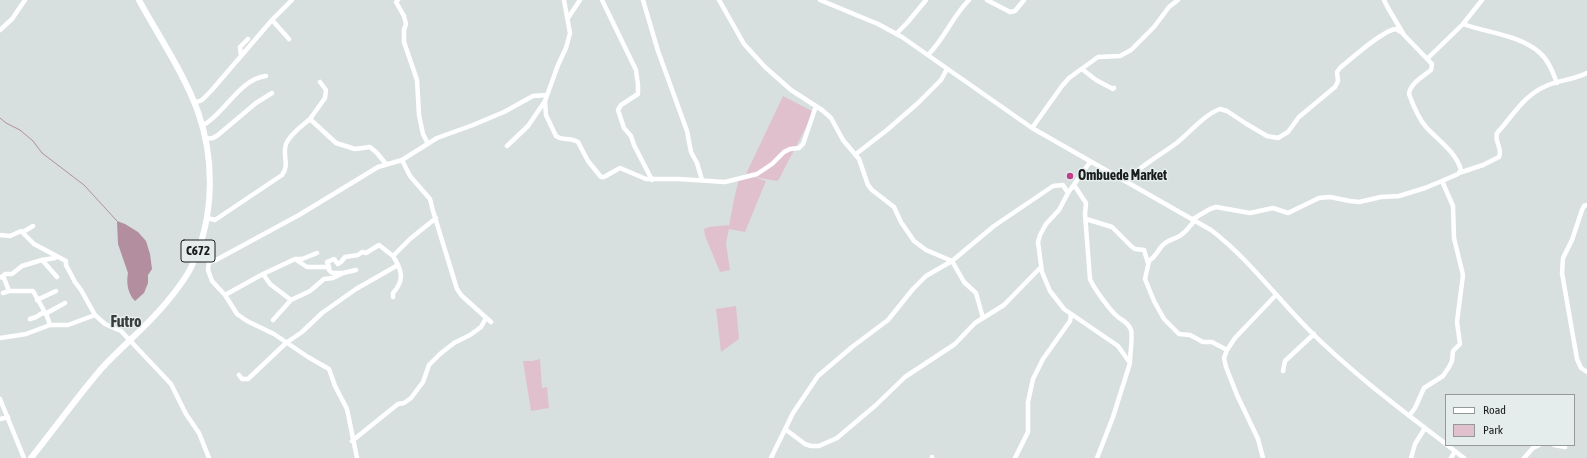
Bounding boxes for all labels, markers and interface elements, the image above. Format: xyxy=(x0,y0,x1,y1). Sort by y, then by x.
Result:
place label: Ombuede Market xyxy=(1078,168,1167,184)
marker: Ombuede Market xyxy=(1065,171,1075,181)
road number: C672 xyxy=(181,240,215,262)
district label: Futro xyxy=(111,312,141,332)
legend xyxy=(1445,394,1575,446)
text: Road xyxy=(1483,403,1506,417)
text: Park xyxy=(1483,423,1503,437)

